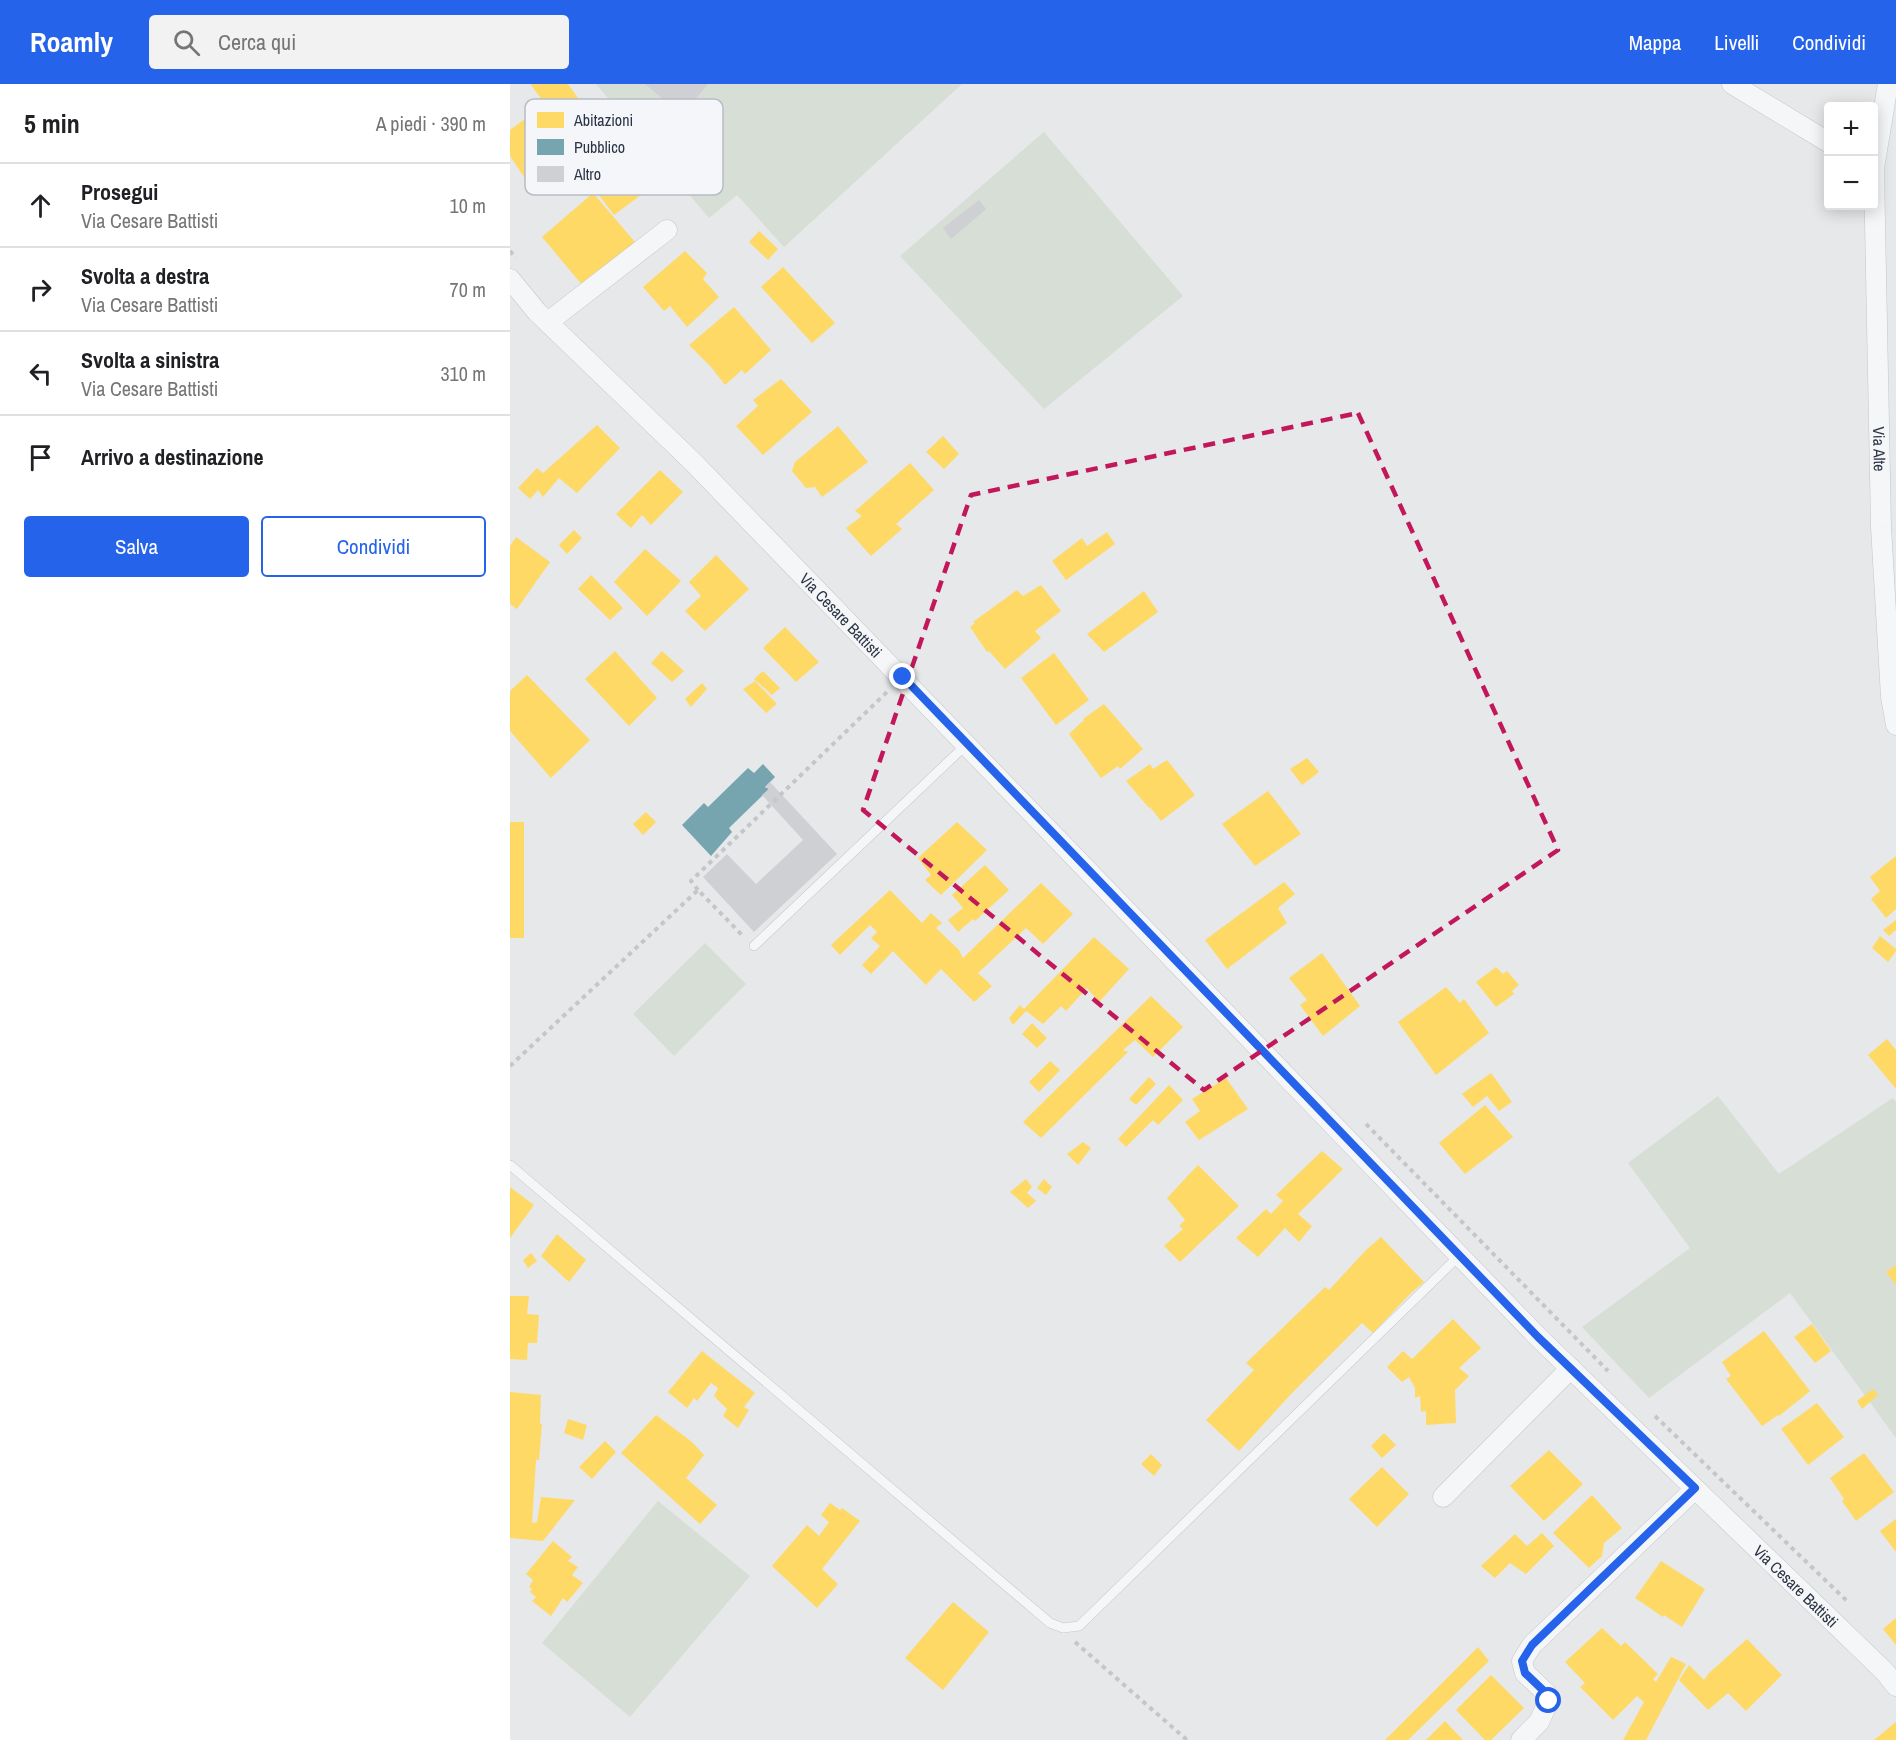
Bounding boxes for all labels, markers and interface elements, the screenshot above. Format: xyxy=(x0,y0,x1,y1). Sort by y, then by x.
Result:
search box xyxy=(149,15,569,69)
text: Roamly xyxy=(30,23,113,61)
icon: search xyxy=(170,26,203,59)
text: Cerca qui xyxy=(218,27,296,57)
text: Mappa xyxy=(1629,28,1681,57)
text: Livelli xyxy=(1714,28,1759,57)
text: Condividi xyxy=(1792,28,1866,57)
legend xyxy=(525,99,723,195)
map controls xyxy=(1824,102,1878,210)
button: + xyxy=(1824,102,1878,156)
text: 5 min xyxy=(24,106,80,141)
text: Abitazioni xyxy=(573,109,633,131)
text: A piedi · 390 m xyxy=(376,110,486,137)
text: Pubblico xyxy=(574,136,625,158)
button: − xyxy=(1824,156,1878,210)
text: Altro xyxy=(573,163,601,185)
text: Prosegui xyxy=(81,177,158,207)
icon: ahead xyxy=(24,189,57,222)
text: 10 m xyxy=(450,192,486,219)
text: Via Cesare Battisti xyxy=(81,207,218,234)
text: Svolta a destra xyxy=(81,261,209,291)
icon: right xyxy=(24,273,57,306)
text: 70 m xyxy=(450,276,486,303)
text: Via Cesare Battisti xyxy=(81,291,218,318)
text: Svolta a sinistra xyxy=(81,345,219,375)
icon: left xyxy=(24,357,57,390)
text: 310 m xyxy=(440,360,486,387)
text: Via Cesare Battisti xyxy=(81,375,218,402)
street label: Via Alte xyxy=(1868,426,1891,472)
icon: arrive xyxy=(24,441,57,474)
text: Arrivo a destinazione xyxy=(81,442,263,472)
button: Salva xyxy=(24,516,249,577)
button: Condividi xyxy=(261,516,486,577)
street label: Via Cesare Battisti xyxy=(795,568,887,662)
route end xyxy=(889,663,915,689)
street label: Via Cesare Battisti xyxy=(1749,1540,1843,1632)
route start xyxy=(1535,1687,1561,1713)

